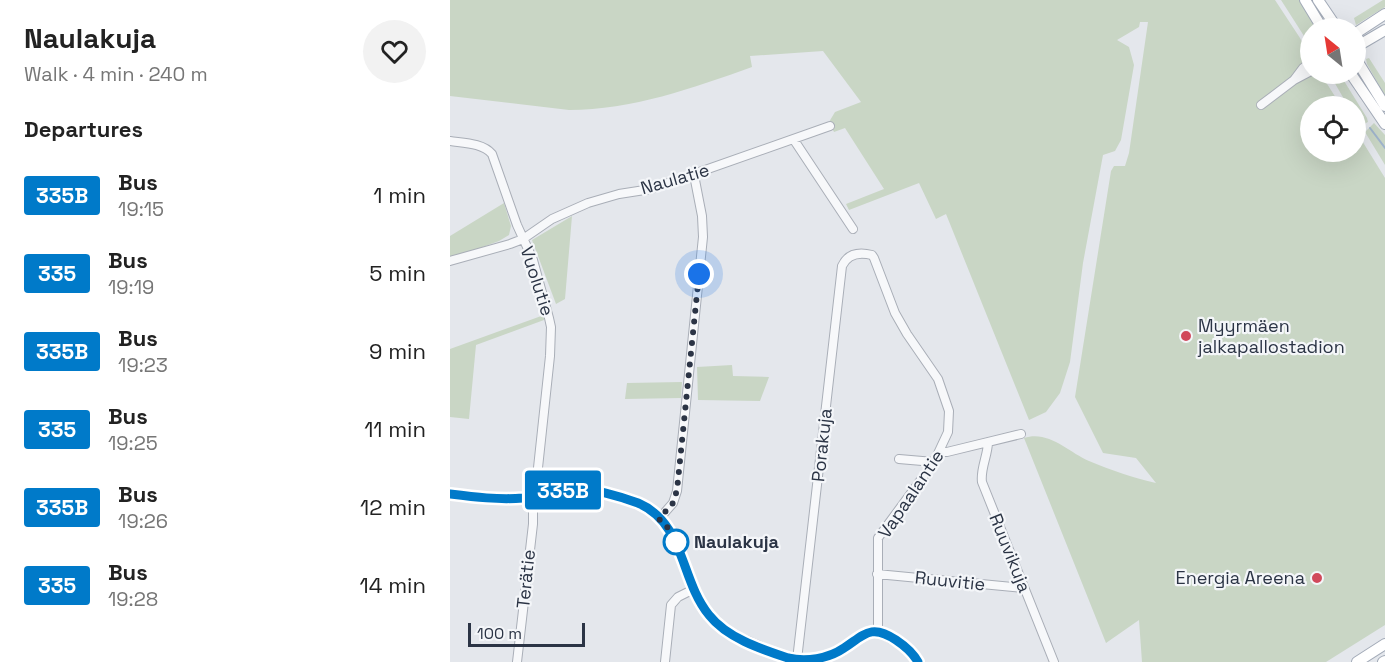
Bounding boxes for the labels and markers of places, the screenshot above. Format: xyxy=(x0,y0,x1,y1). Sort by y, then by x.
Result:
place label: Myyrmäen jalkapallostadion xyxy=(1197,314,1345,358)
marker: Myyrmäen jalkapallostadion xyxy=(1179,329,1193,343)
marker: Naulakuja xyxy=(663,529,689,555)
place label: Naulakuja xyxy=(694,530,780,553)
place label: Energia Areena xyxy=(1176,566,1305,589)
marker: Energia Areena xyxy=(1310,571,1324,585)

